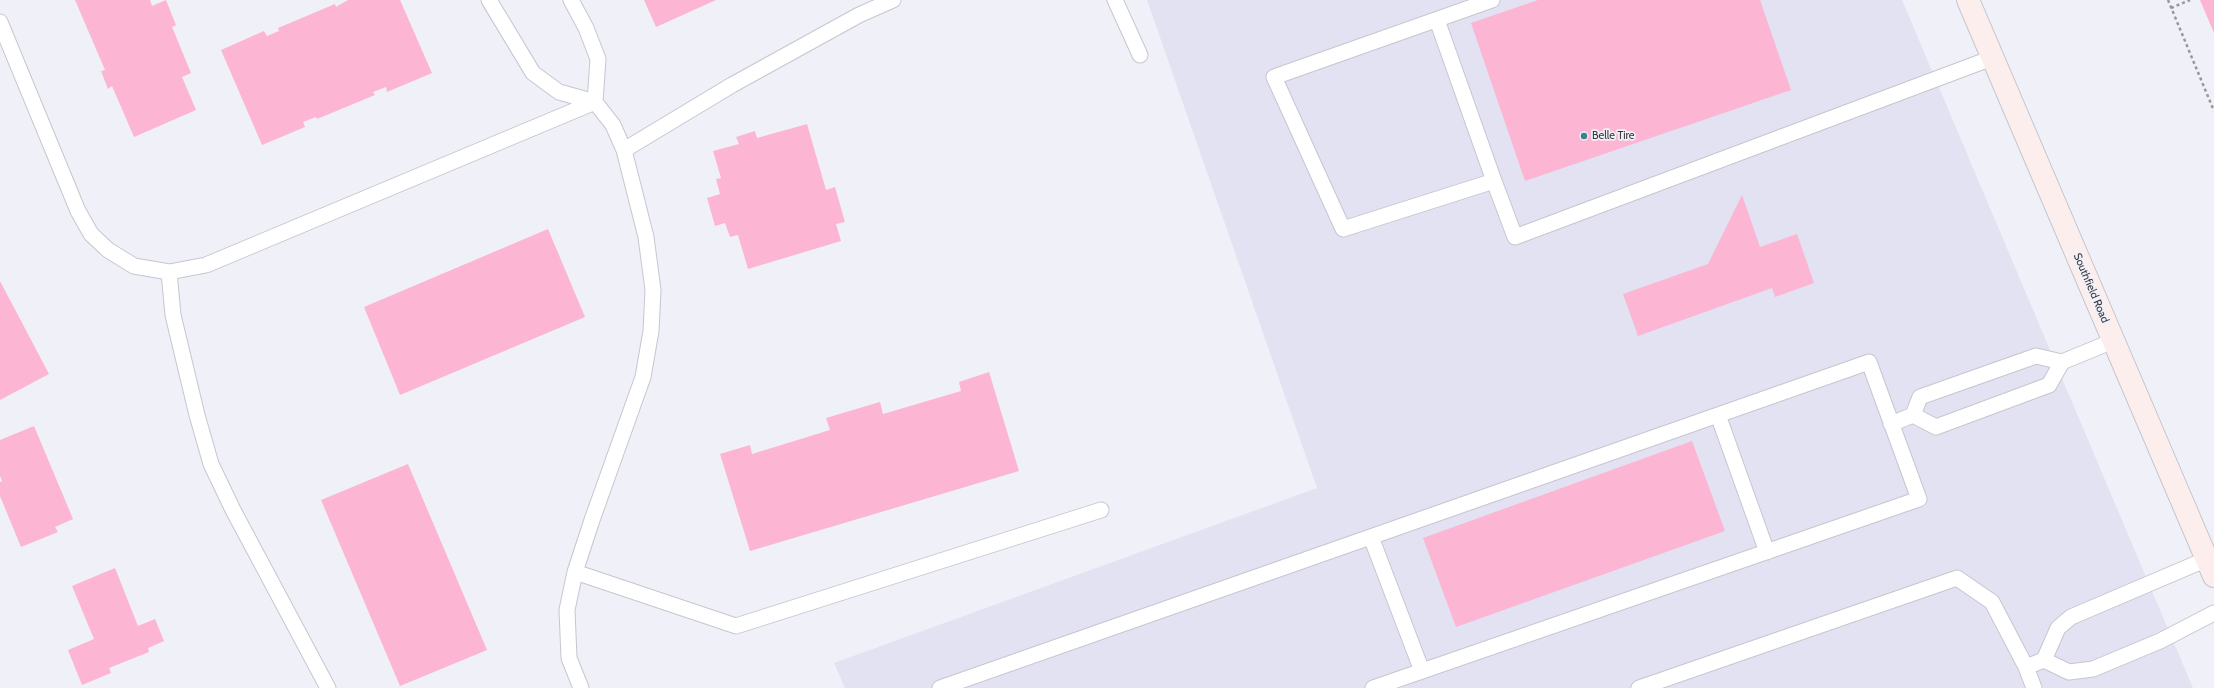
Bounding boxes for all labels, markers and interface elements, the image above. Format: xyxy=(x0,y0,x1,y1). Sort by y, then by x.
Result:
place label: Belle Tire xyxy=(1592,129,1635,143)
marker: Belle Tire xyxy=(1579,131,1589,141)
street label: Southfield Road xyxy=(2070,251,2112,325)

